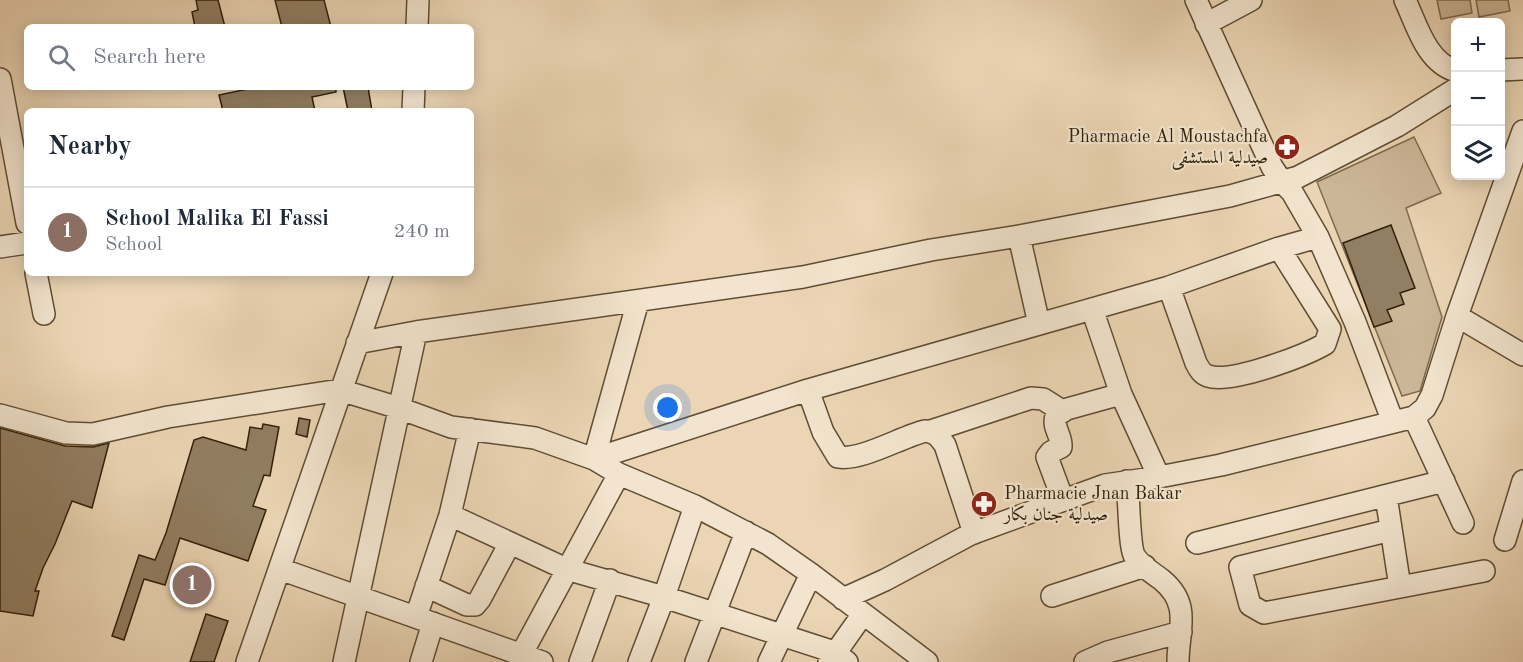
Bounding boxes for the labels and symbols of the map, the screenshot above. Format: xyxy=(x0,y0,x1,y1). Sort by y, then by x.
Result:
place label: Pharmacie Al Moustachfa صيدلية المستشفى xyxy=(1068,128,1268,170)
pharmacy icon: Pharmacie Al Moustachfa صيدلية المستشفى xyxy=(1272,132,1302,162)
your location xyxy=(653,393,682,422)
place label: Pharmacie Jnan Bakar صيدلية جنان بكار xyxy=(1002,485,1182,525)
pharmacy icon: Pharmacie Jnan Bakar صيدلية جنان بكار xyxy=(969,489,999,519)
pin: 1 xyxy=(172,562,212,608)

